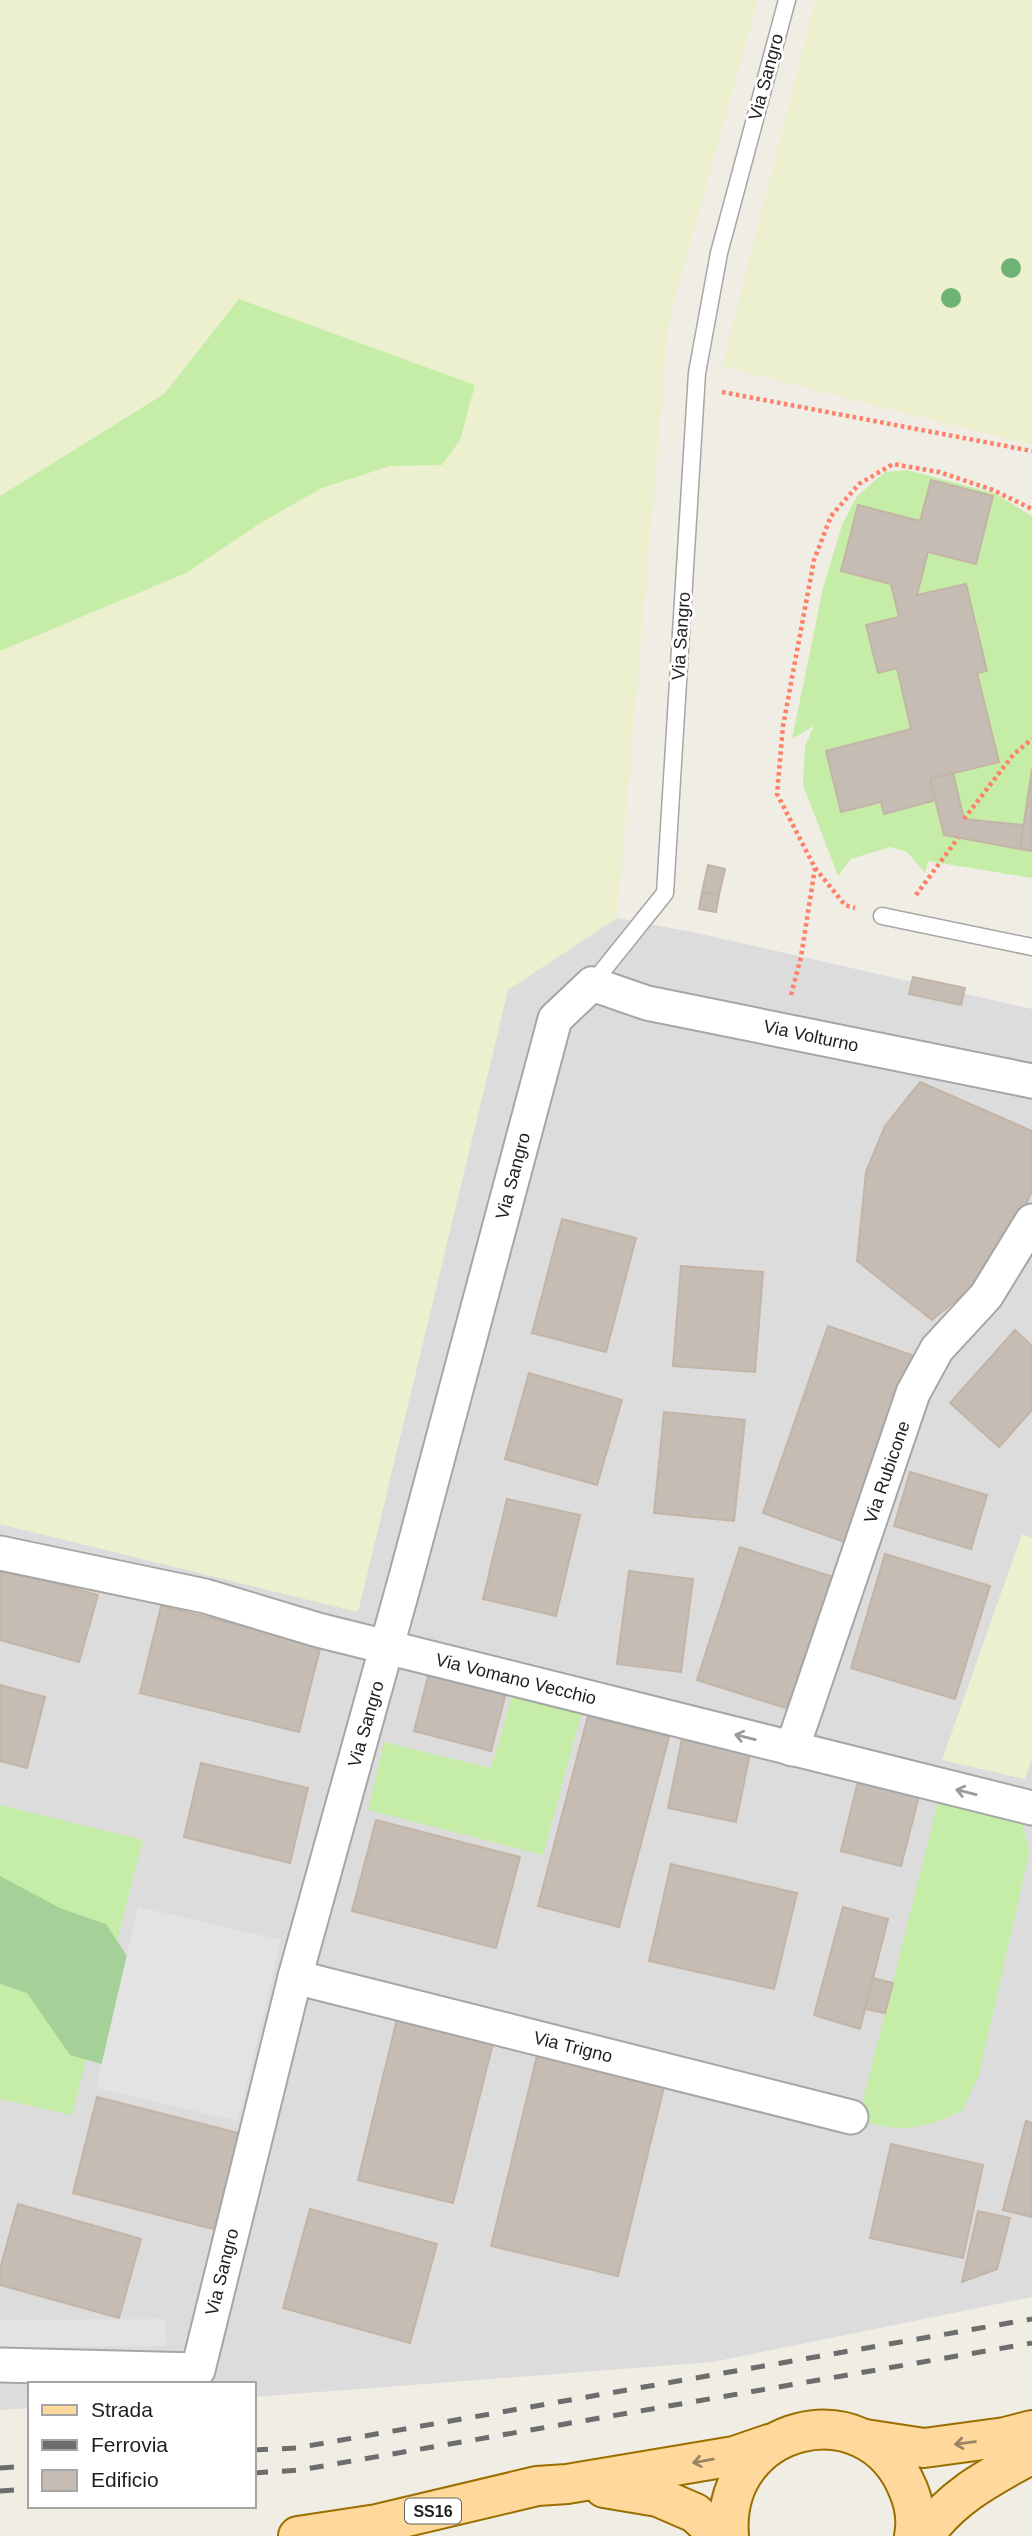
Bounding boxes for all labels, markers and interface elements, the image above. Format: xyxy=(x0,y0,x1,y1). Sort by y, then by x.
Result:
street label: Via Sangro xyxy=(745,32,787,122)
street label: Via Sangro xyxy=(668,591,694,681)
street label: Via Volturno xyxy=(762,1016,860,1056)
street label: Via Sangro xyxy=(492,1131,534,1221)
street label: Via Rubicone xyxy=(860,1418,914,1526)
street label: Via Vomano Vecchio xyxy=(434,1649,598,1709)
street label: Via Sangro xyxy=(344,1679,388,1769)
one-way arrow xyxy=(734,1730,757,1743)
one-way arrow xyxy=(955,1784,978,1798)
street label: Via Trigno xyxy=(531,2028,615,2066)
street label: Via Sangro xyxy=(202,2227,242,2317)
legend xyxy=(28,2382,256,2508)
text: Strada xyxy=(91,2398,153,2421)
text: Ferrovia xyxy=(91,2433,168,2456)
one-way arrow xyxy=(954,2436,977,2449)
one-way arrow xyxy=(692,2455,715,2468)
text: Edificio xyxy=(91,2468,159,2491)
road number: SS16 xyxy=(405,2498,461,2524)

